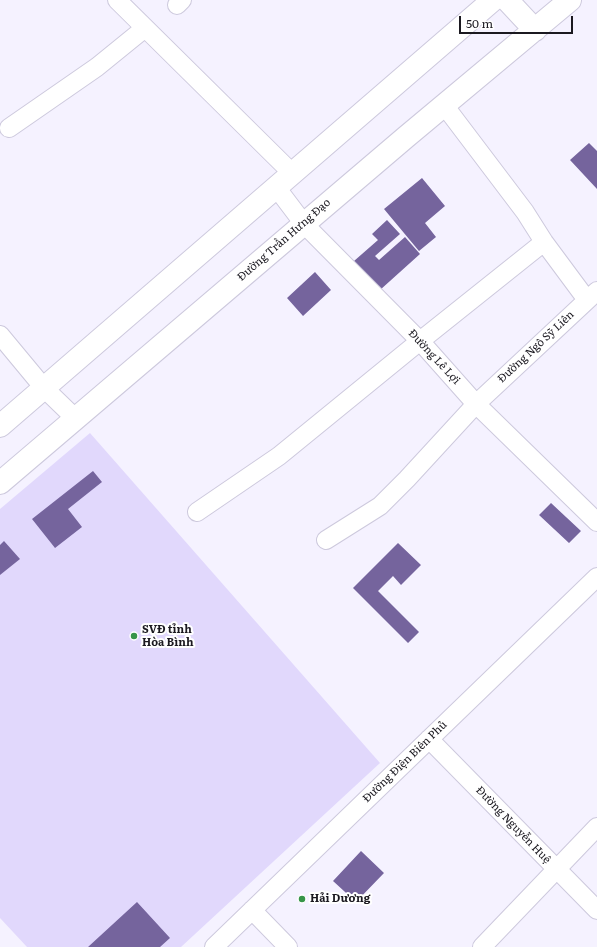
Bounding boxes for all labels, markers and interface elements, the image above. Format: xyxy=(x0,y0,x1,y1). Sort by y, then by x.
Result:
scale bar xyxy=(461,8,575,34)
text: 50 m xyxy=(466,14,493,32)
street label: Đường Trần Hưng Đạo xyxy=(235,196,333,284)
street label: Đường Ngô Sỹ Liên xyxy=(495,308,577,386)
street label: Đường Lê Lợi xyxy=(405,327,463,387)
place label: SVĐ tỉnh Hòa Bình xyxy=(142,623,193,649)
marker: SVĐ tỉnh Hòa Bình xyxy=(129,631,139,641)
street label: Đường Điện Biên Phủ xyxy=(360,718,450,806)
street label: Đường Nguyễn Huệ xyxy=(473,784,553,866)
place label: Hải Dương xyxy=(310,892,370,906)
marker: Hải Dương xyxy=(297,894,307,904)

